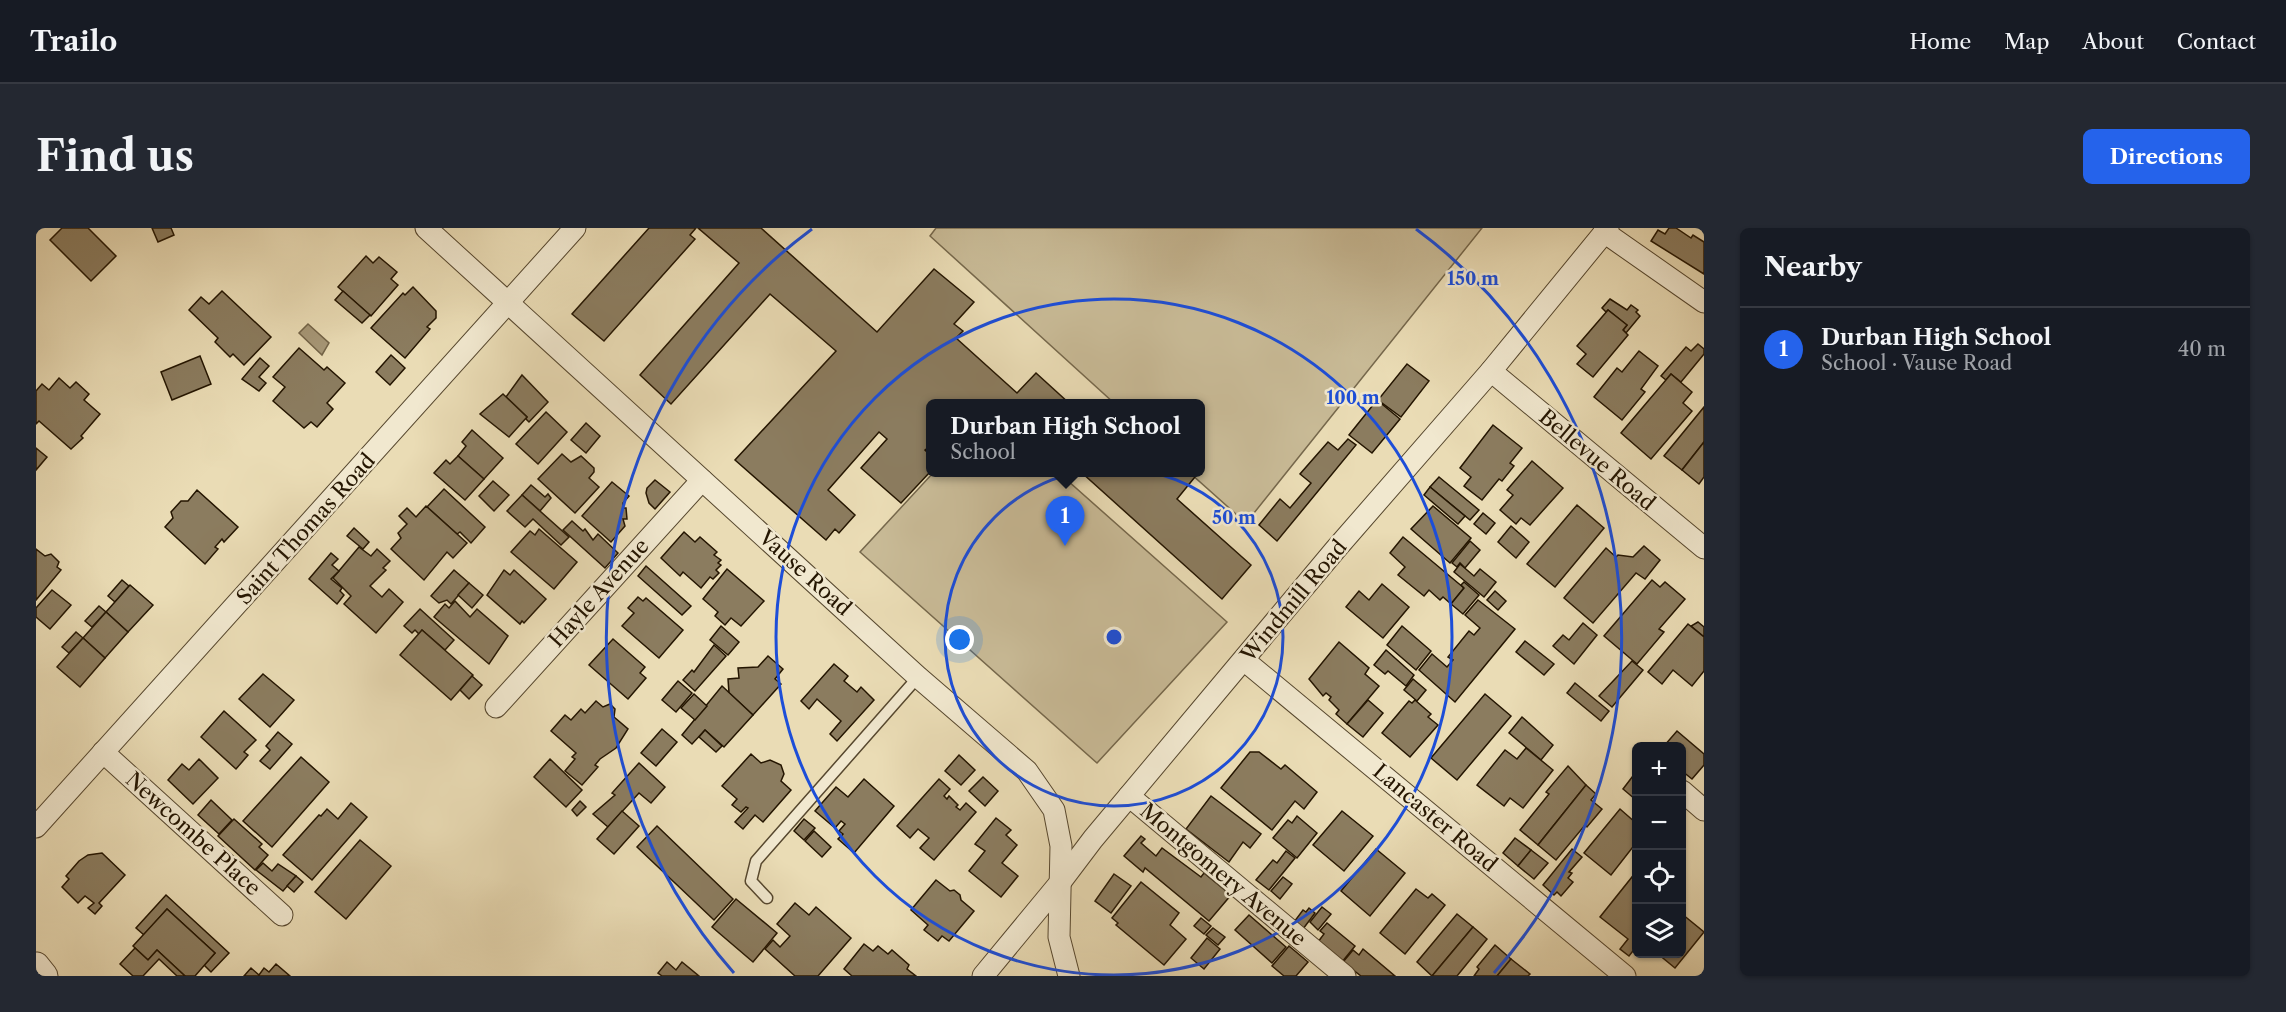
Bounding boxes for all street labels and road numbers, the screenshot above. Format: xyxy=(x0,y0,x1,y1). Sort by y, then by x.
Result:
street label: Bellevue Road xyxy=(1534,404,1661,516)
street label: Saint Thomas Road xyxy=(231,448,380,609)
street label: Vause Road xyxy=(753,524,857,621)
street label: Hayle Avenue xyxy=(543,533,654,652)
street label: Windmill Road xyxy=(1235,535,1352,667)
street label: Lancaster Road xyxy=(1368,758,1503,877)
street label: Newcombe Place xyxy=(121,767,266,901)
street label: Montgomery Avenue xyxy=(1135,798,1311,951)

